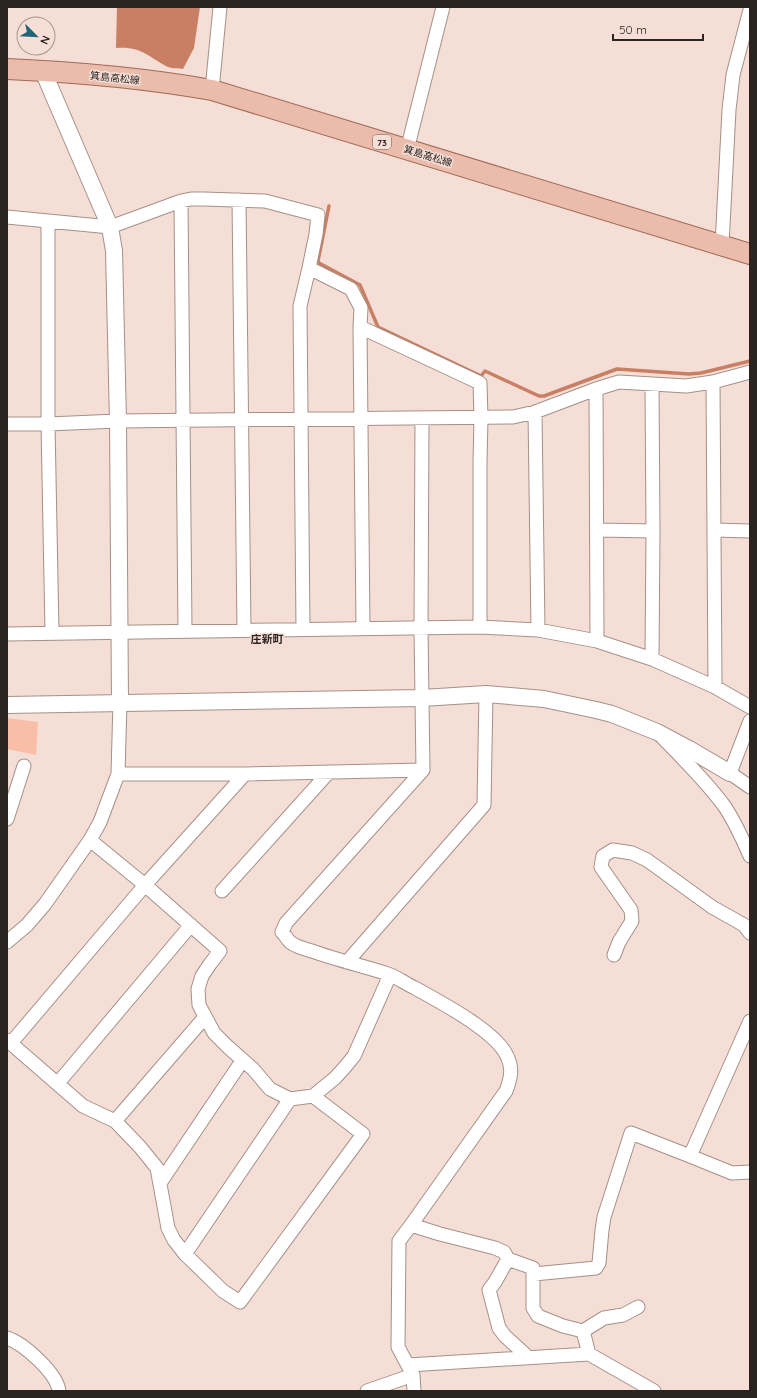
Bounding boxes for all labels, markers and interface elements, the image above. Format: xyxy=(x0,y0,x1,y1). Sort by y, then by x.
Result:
north arrow xyxy=(16,16,56,56)
scale bar xyxy=(613,16,703,42)
text: 50 m xyxy=(619,22,647,37)
text: N xyxy=(37,34,53,47)
street label: 箕島高松線 xyxy=(89,69,141,87)
road number: 73 xyxy=(373,135,391,149)
street label: 箕島高松線 xyxy=(402,142,454,170)
district label: 庄新町 xyxy=(251,632,284,646)

